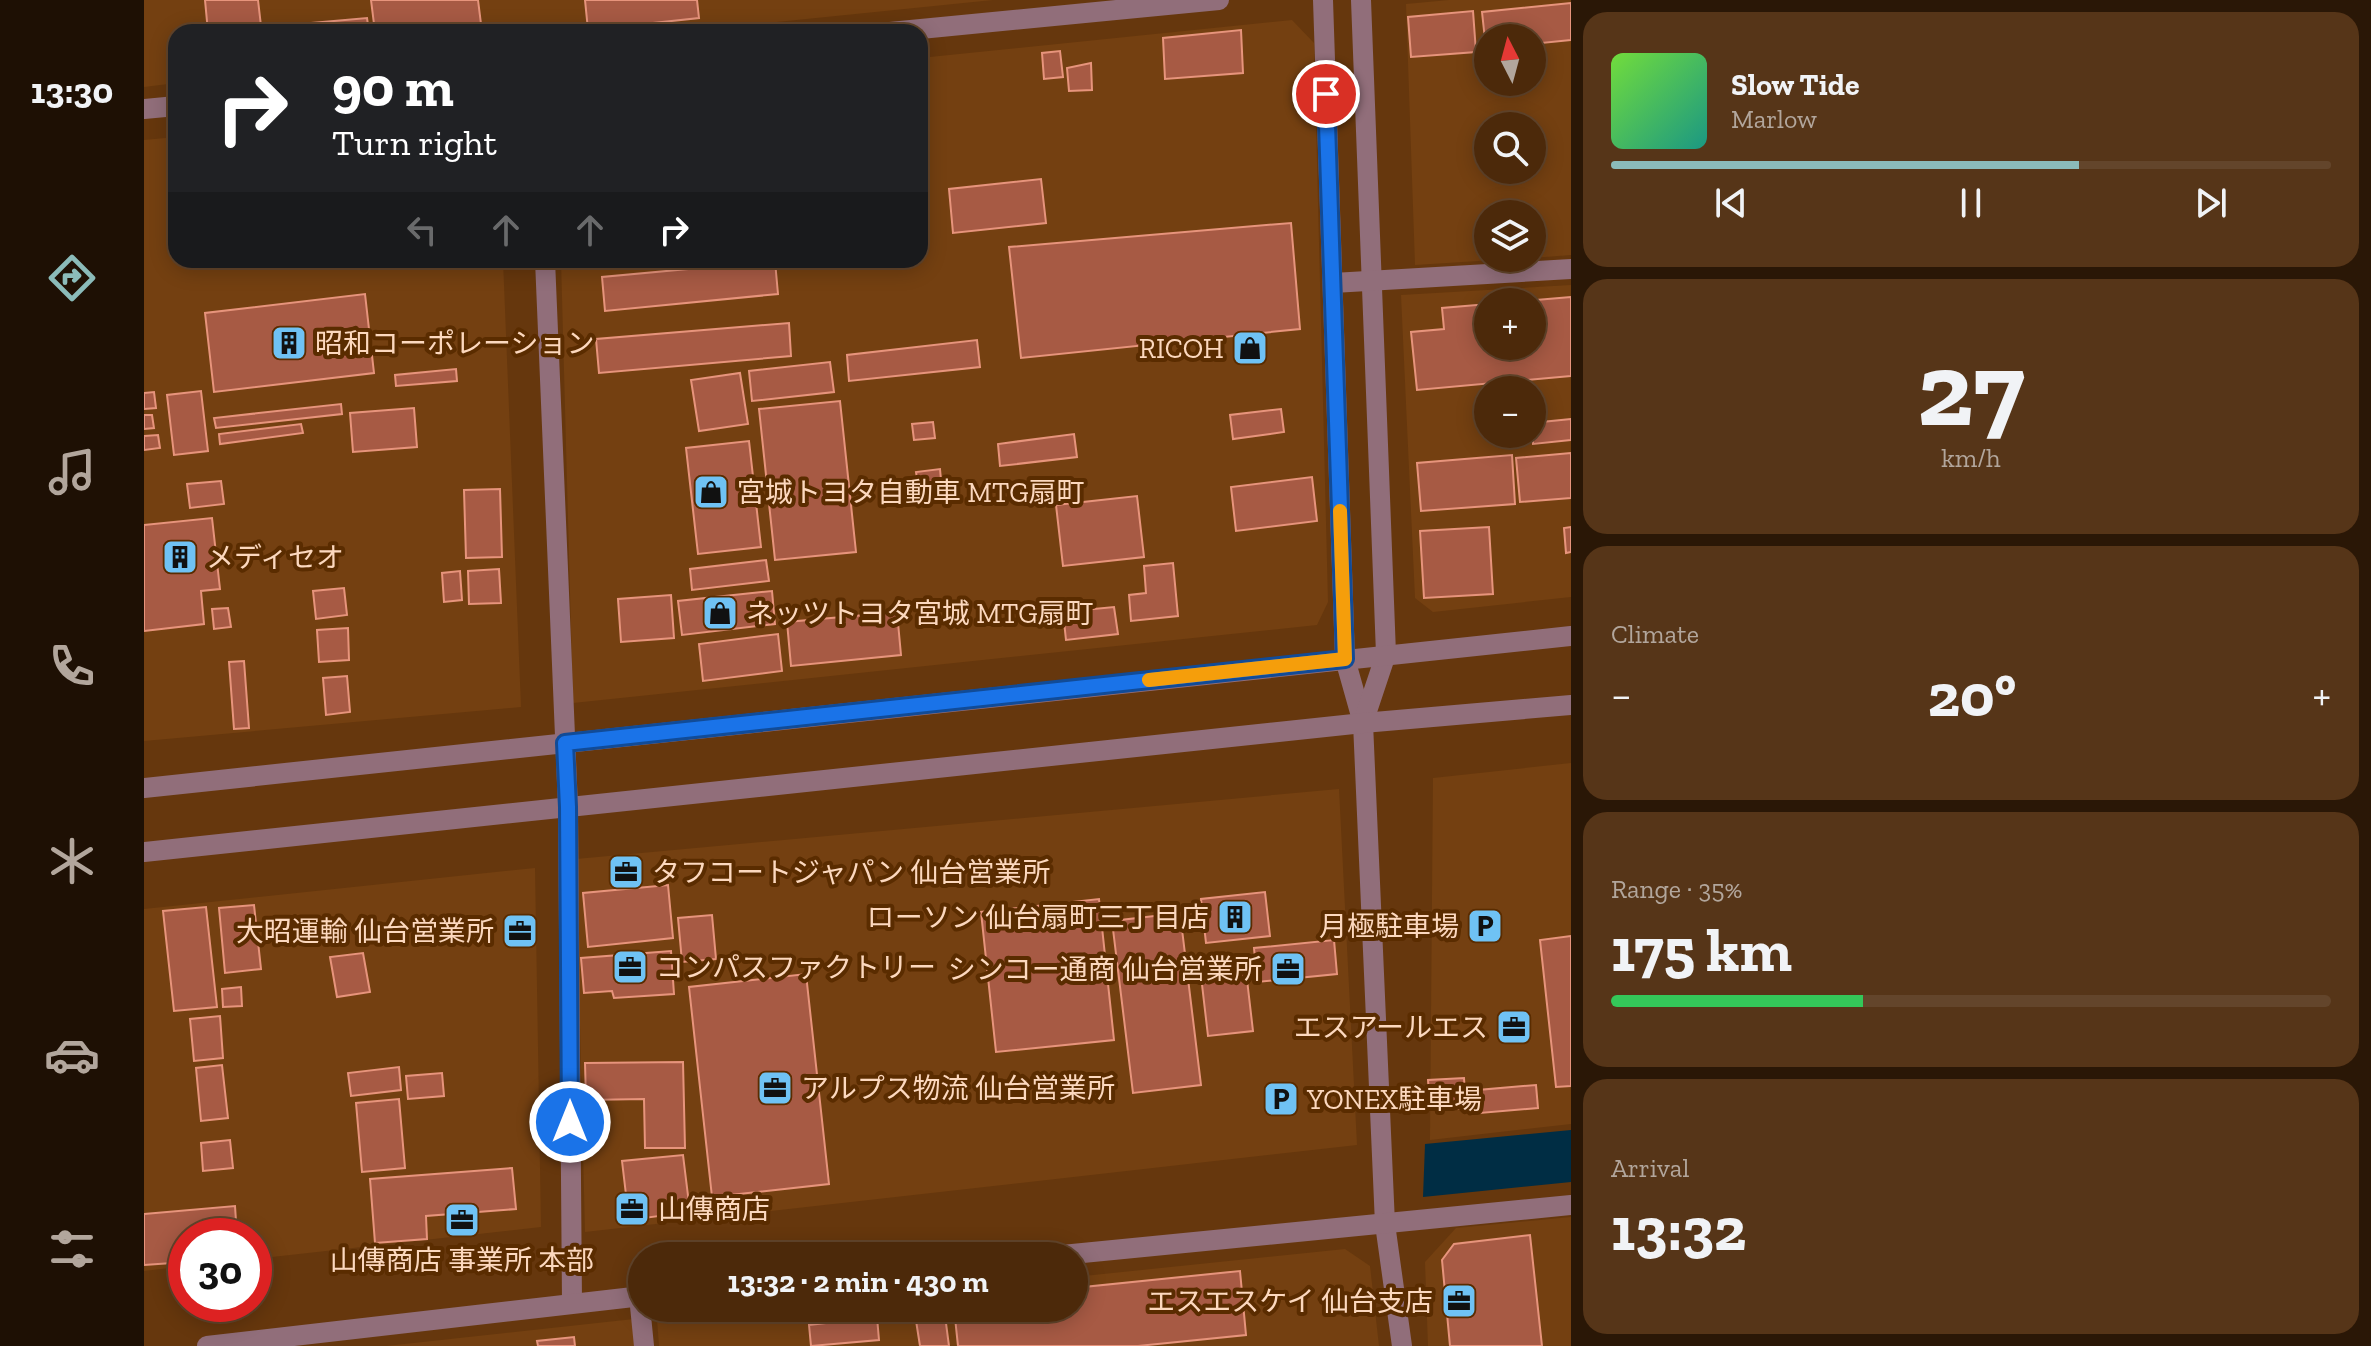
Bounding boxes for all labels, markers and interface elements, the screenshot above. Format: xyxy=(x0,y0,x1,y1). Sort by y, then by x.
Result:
north arrow xyxy=(1474,24,1546,96)
map controls xyxy=(1474,24,1546,448)
text: 90 m xyxy=(332,53,454,120)
icon: right xyxy=(200,56,304,160)
pin xyxy=(1292,60,1360,128)
text: Slow Tide xyxy=(1731,67,1859,103)
text: 13:30 xyxy=(31,69,113,112)
icon: arrive xyxy=(1304,72,1348,116)
text: Marlow xyxy=(1731,103,1817,135)
button: search xyxy=(1474,112,1546,184)
text: Turn right xyxy=(332,121,497,164)
icon: previous xyxy=(1709,181,1753,225)
icon: pause xyxy=(1949,181,1993,225)
icon: next xyxy=(2189,181,2233,225)
button: layers xyxy=(1474,200,1546,272)
icon: left xyxy=(400,208,444,252)
icon: ahead xyxy=(484,208,528,252)
icon: ahead xyxy=(568,208,612,252)
icon: right xyxy=(652,208,696,252)
icon: directions xyxy=(44,250,100,306)
button: + xyxy=(1474,288,1546,360)
building icon: 昭和コーポレーション xyxy=(270,324,308,362)
place label: 昭和コーポレーション xyxy=(315,327,594,360)
text: 27 xyxy=(1917,327,2025,452)
shop icon: RICOH xyxy=(1231,329,1269,367)
place label: RICOH xyxy=(1139,332,1224,365)
button: − xyxy=(1474,376,1546,448)
text: km/h xyxy=(1941,442,2001,474)
icon: music xyxy=(44,444,100,500)
shop icon: 宮城トヨタ自動車 MTG扇町 xyxy=(692,473,730,511)
place label: 宮城トヨタ自動車 MTG扇町 xyxy=(737,476,1085,509)
building icon: メディセオ xyxy=(161,538,199,576)
place label: メディセオ xyxy=(206,541,344,574)
shop icon: ネッツトヨタ宮城 MTG扇町 xyxy=(701,594,739,632)
place label: ネッツトヨタ宮城 MTG扇町 xyxy=(746,597,1094,630)
text: Climate xyxy=(1611,618,1699,650)
icon: phone xyxy=(44,638,100,694)
text: 20° xyxy=(1928,659,2016,731)
text: − xyxy=(1611,668,1632,721)
text: + xyxy=(2312,668,2331,721)
icon: climate xyxy=(44,833,100,889)
office icon: タフコートジャパン 仙台営業所 xyxy=(607,853,645,891)
place label: タフコートジャパン 仙台営業所 xyxy=(652,856,1050,889)
text: Range · 35% xyxy=(1611,873,1742,905)
building icon: ローソン 仙台扇町三丁目店 xyxy=(1216,898,1254,936)
place label: ローソン 仙台扇町三丁目店 xyxy=(867,901,1209,934)
parking icon: 月極駐車場 xyxy=(1466,907,1504,945)
place label: 月極駐車場 xyxy=(1319,910,1459,943)
office icon: 大昭運輸 仙台営業所 xyxy=(501,912,539,950)
text: 175 km xyxy=(1611,914,1792,986)
place label: 大昭運輸 仙台営業所 xyxy=(236,915,494,948)
office icon: コンパスファクトリー xyxy=(611,948,649,986)
office icon: シンコー通商 仙台営業所 xyxy=(1269,950,1307,988)
place label: コンパスファクトリー xyxy=(656,951,936,984)
place label: シンコー通商 仙台営業所 xyxy=(948,953,1262,986)
office icon: エスアールエス xyxy=(1495,1008,1533,1046)
place label: エスアールエス xyxy=(1294,1011,1488,1044)
icon: car xyxy=(44,1027,100,1083)
office icon: アルプス物流 仙台営業所 xyxy=(756,1069,794,1107)
place label: アルプス物流 仙台営業所 xyxy=(801,1072,1115,1105)
position arrow xyxy=(528,1080,612,1164)
parking icon: YONEX駐車場 xyxy=(1262,1080,1300,1118)
place label: YONEX駐車場 xyxy=(1306,1083,1482,1116)
text: Arrival xyxy=(1611,1152,1689,1184)
office icon: 山傳商店 xyxy=(613,1190,651,1228)
place label: 山傳商店 xyxy=(658,1193,770,1226)
text: 13:32 xyxy=(1611,1193,1746,1265)
office icon: 山傳商店 事業所 本部 xyxy=(443,1201,481,1239)
speed limit sign: 30 xyxy=(168,1218,272,1322)
icon: filters xyxy=(44,1221,100,1277)
place label: 山傳商店 事業所 本部 xyxy=(330,1244,594,1277)
text: 13:32 · 2 min · 430 m xyxy=(728,1264,988,1300)
office icon: エスエスケイ 仙台支店 xyxy=(1440,1282,1478,1320)
place label: エスエスケイ 仙台支店 xyxy=(1147,1285,1433,1318)

